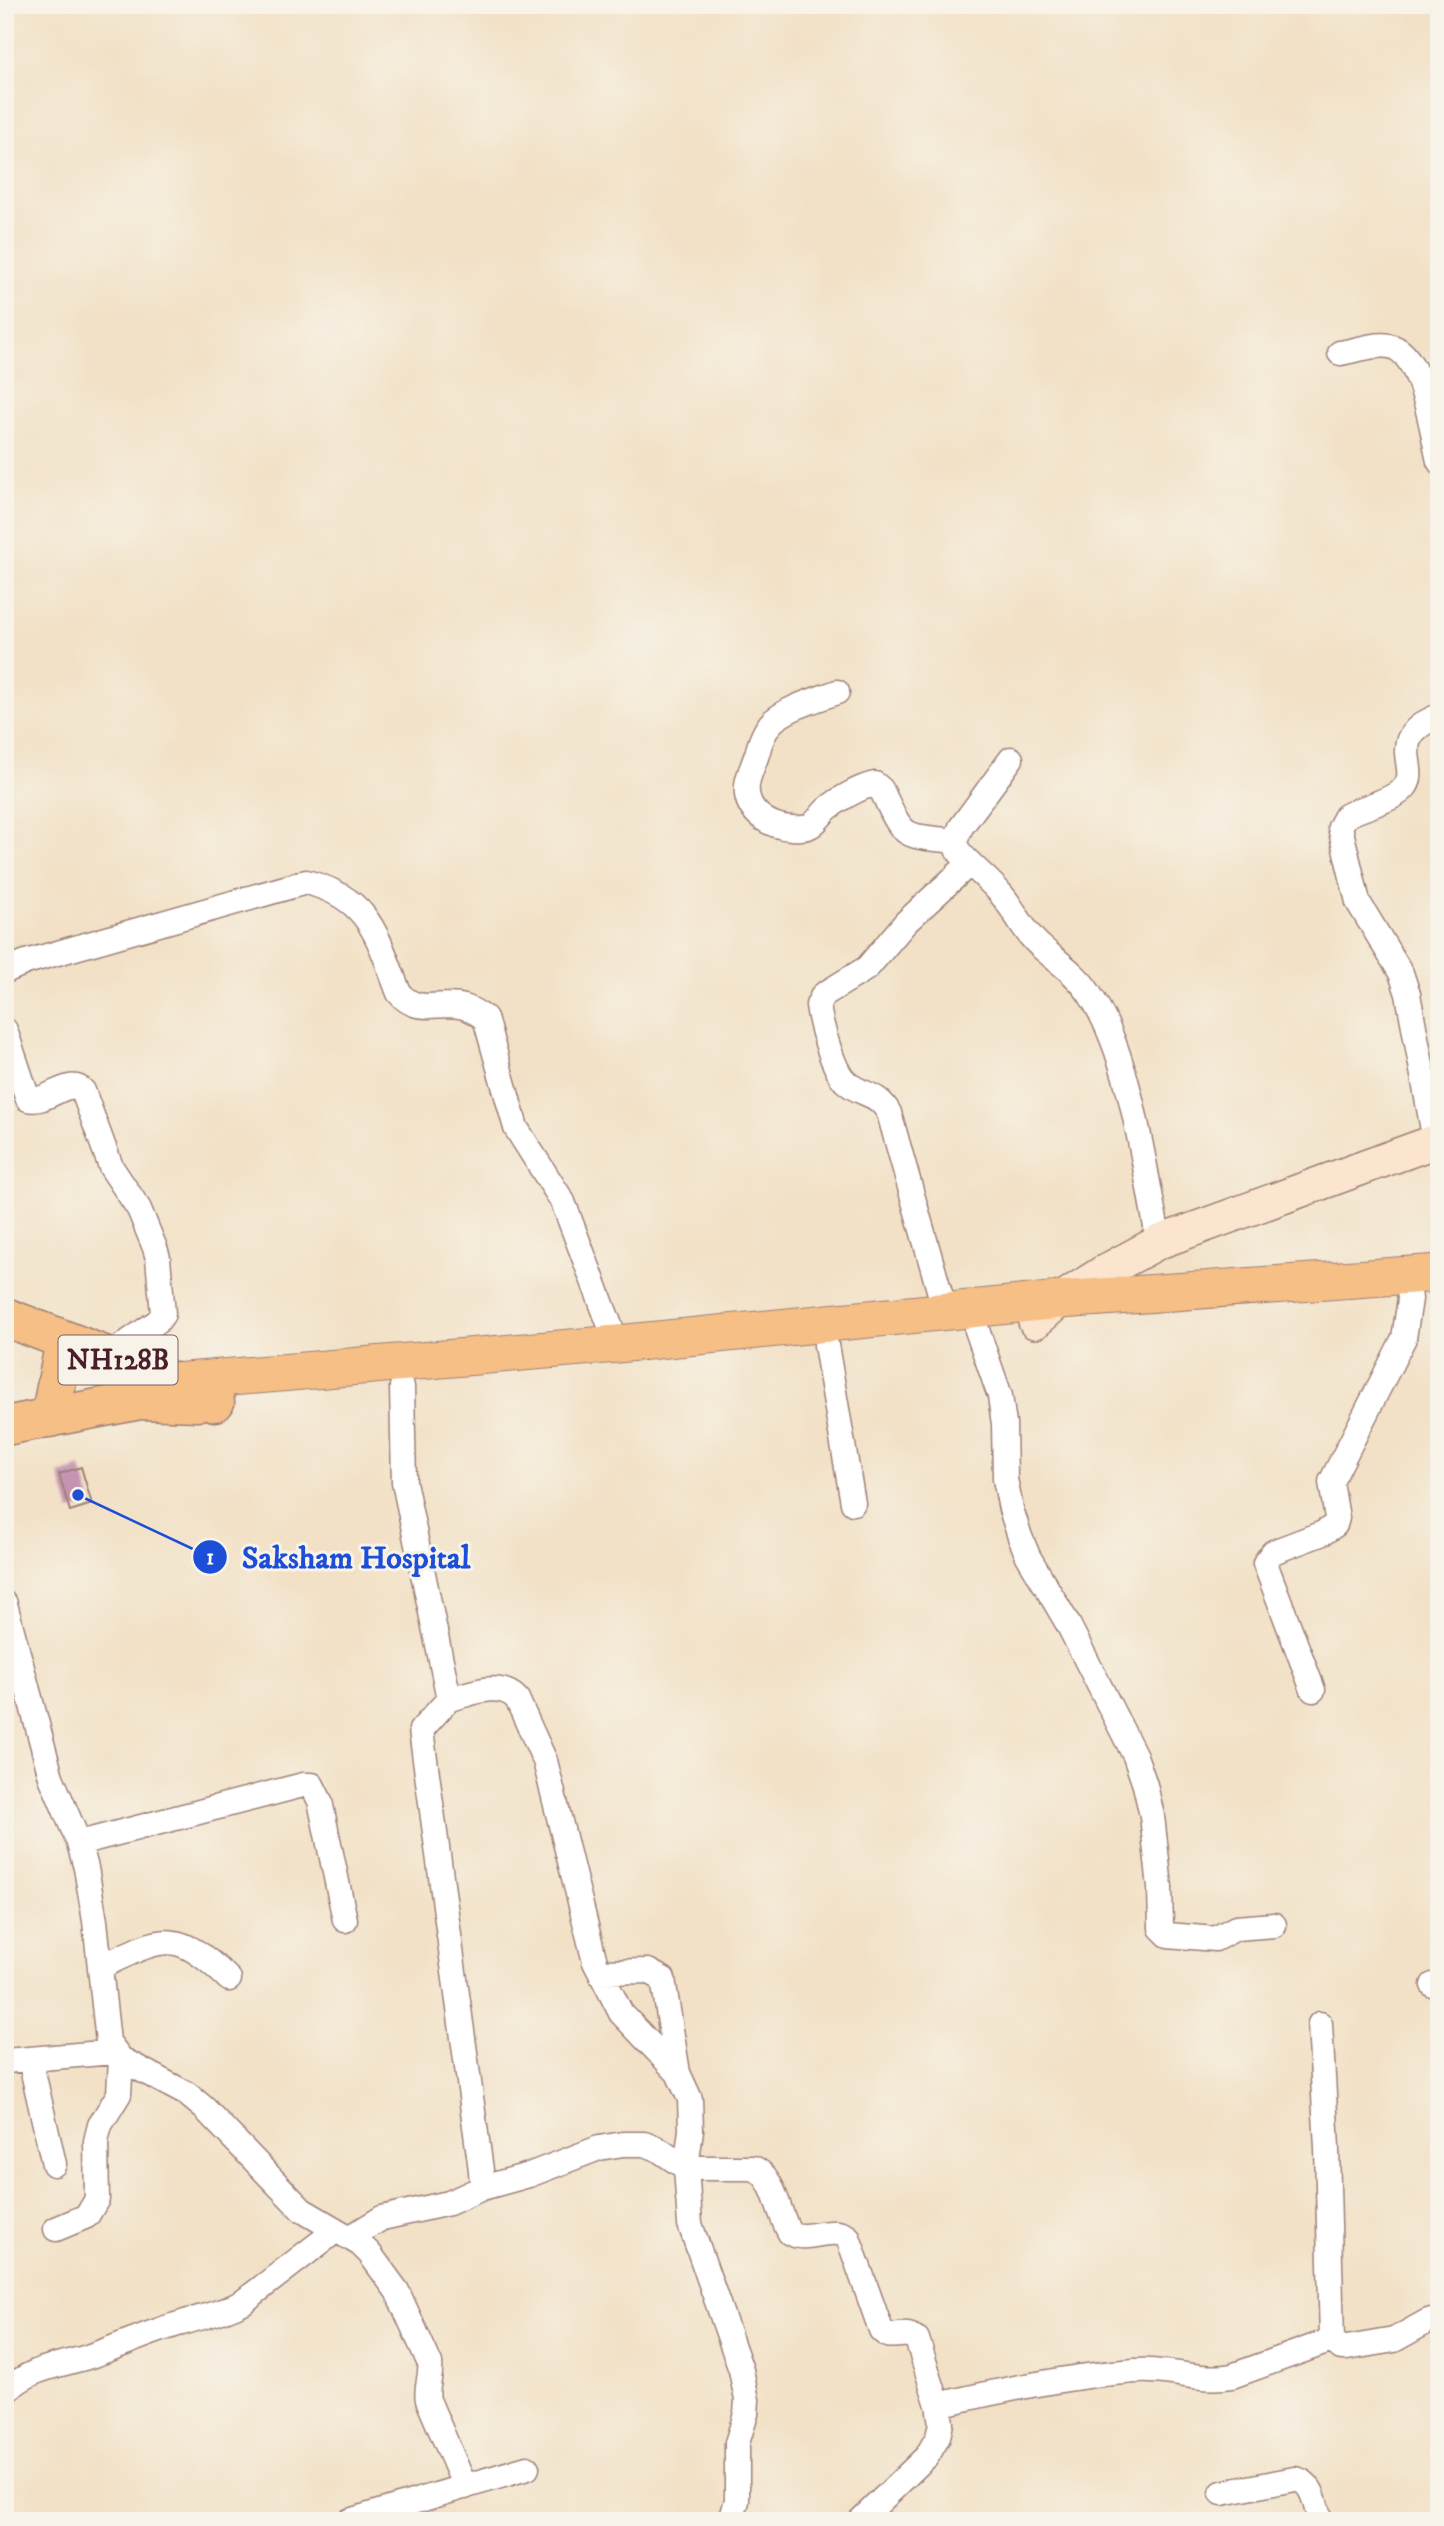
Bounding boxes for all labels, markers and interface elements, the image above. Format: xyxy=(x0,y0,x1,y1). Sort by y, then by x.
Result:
road number: NH128B xyxy=(58,1336,178,1384)
callout: Saksham Hospital xyxy=(193,1530,484,1583)
text: Saksham Hospital xyxy=(242,1539,471,1579)
text: 1 xyxy=(206,1545,214,1571)

